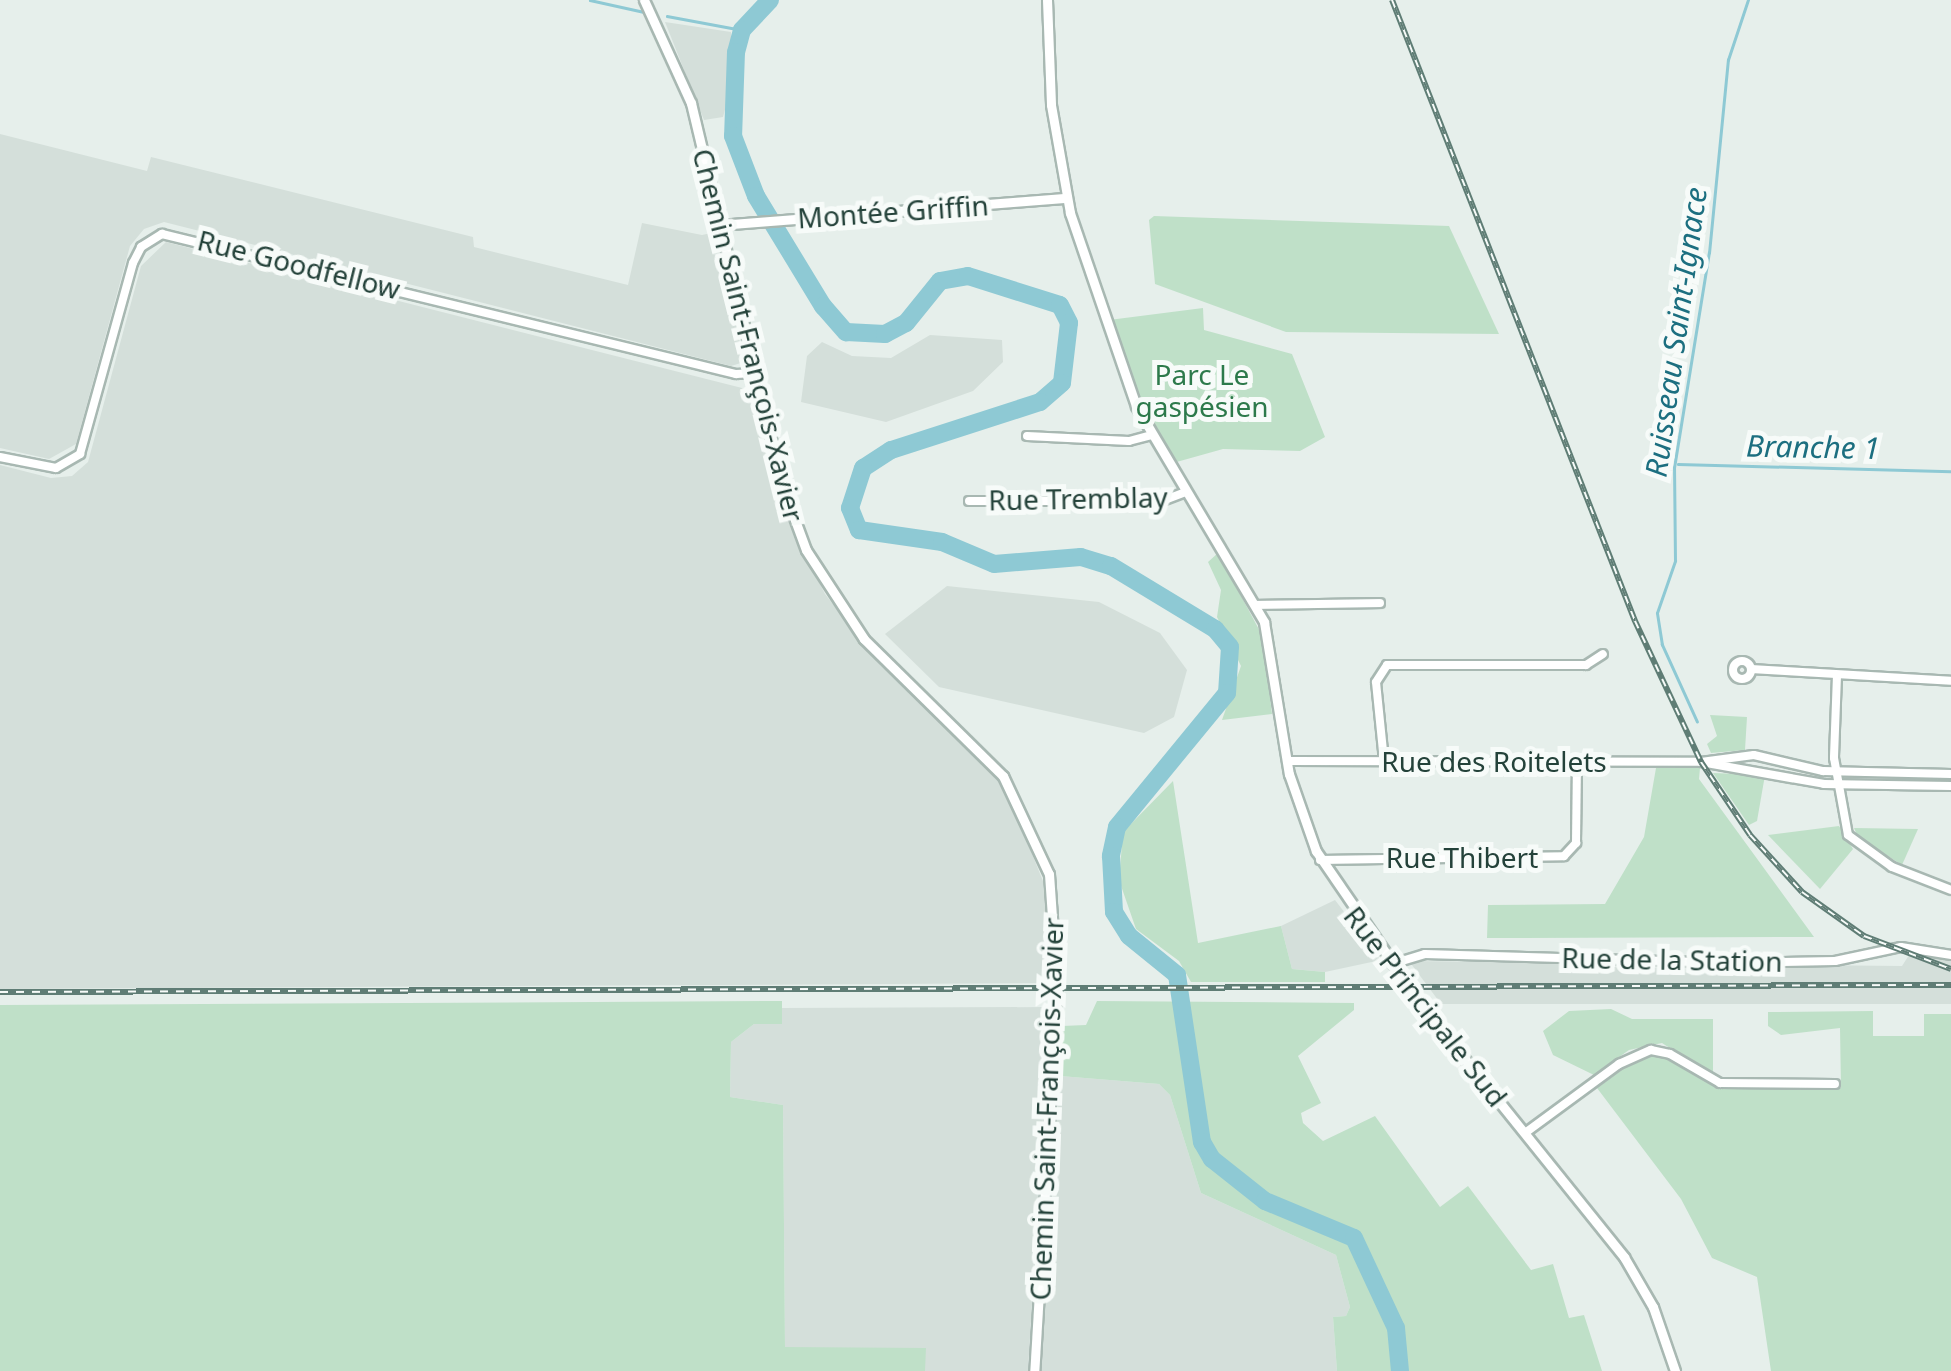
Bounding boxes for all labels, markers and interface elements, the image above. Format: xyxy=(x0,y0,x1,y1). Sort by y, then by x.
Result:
street label: Chemin Saint-François-Xavier xyxy=(686,145,812,525)
water label: Ruisseau Saint-Ignace xyxy=(1638,185,1714,479)
street label: Montée Griffin xyxy=(796,188,990,234)
street label: Rue Goodfellow xyxy=(194,223,404,305)
park label: Parc Le gaspésien xyxy=(1135,357,1269,423)
water label: Branche 1 xyxy=(1746,428,1880,466)
street label: Rue Tremblay xyxy=(988,480,1168,516)
street label: Rue des Roitelets xyxy=(1381,744,1607,778)
street label: Rue Thibert xyxy=(1386,840,1538,874)
street label: Rue Principale Sud xyxy=(1337,899,1515,1113)
street label: Chemin Saint-François-Xavier xyxy=(1023,917,1069,1301)
street label: Rue de la Station xyxy=(1561,940,1783,978)

